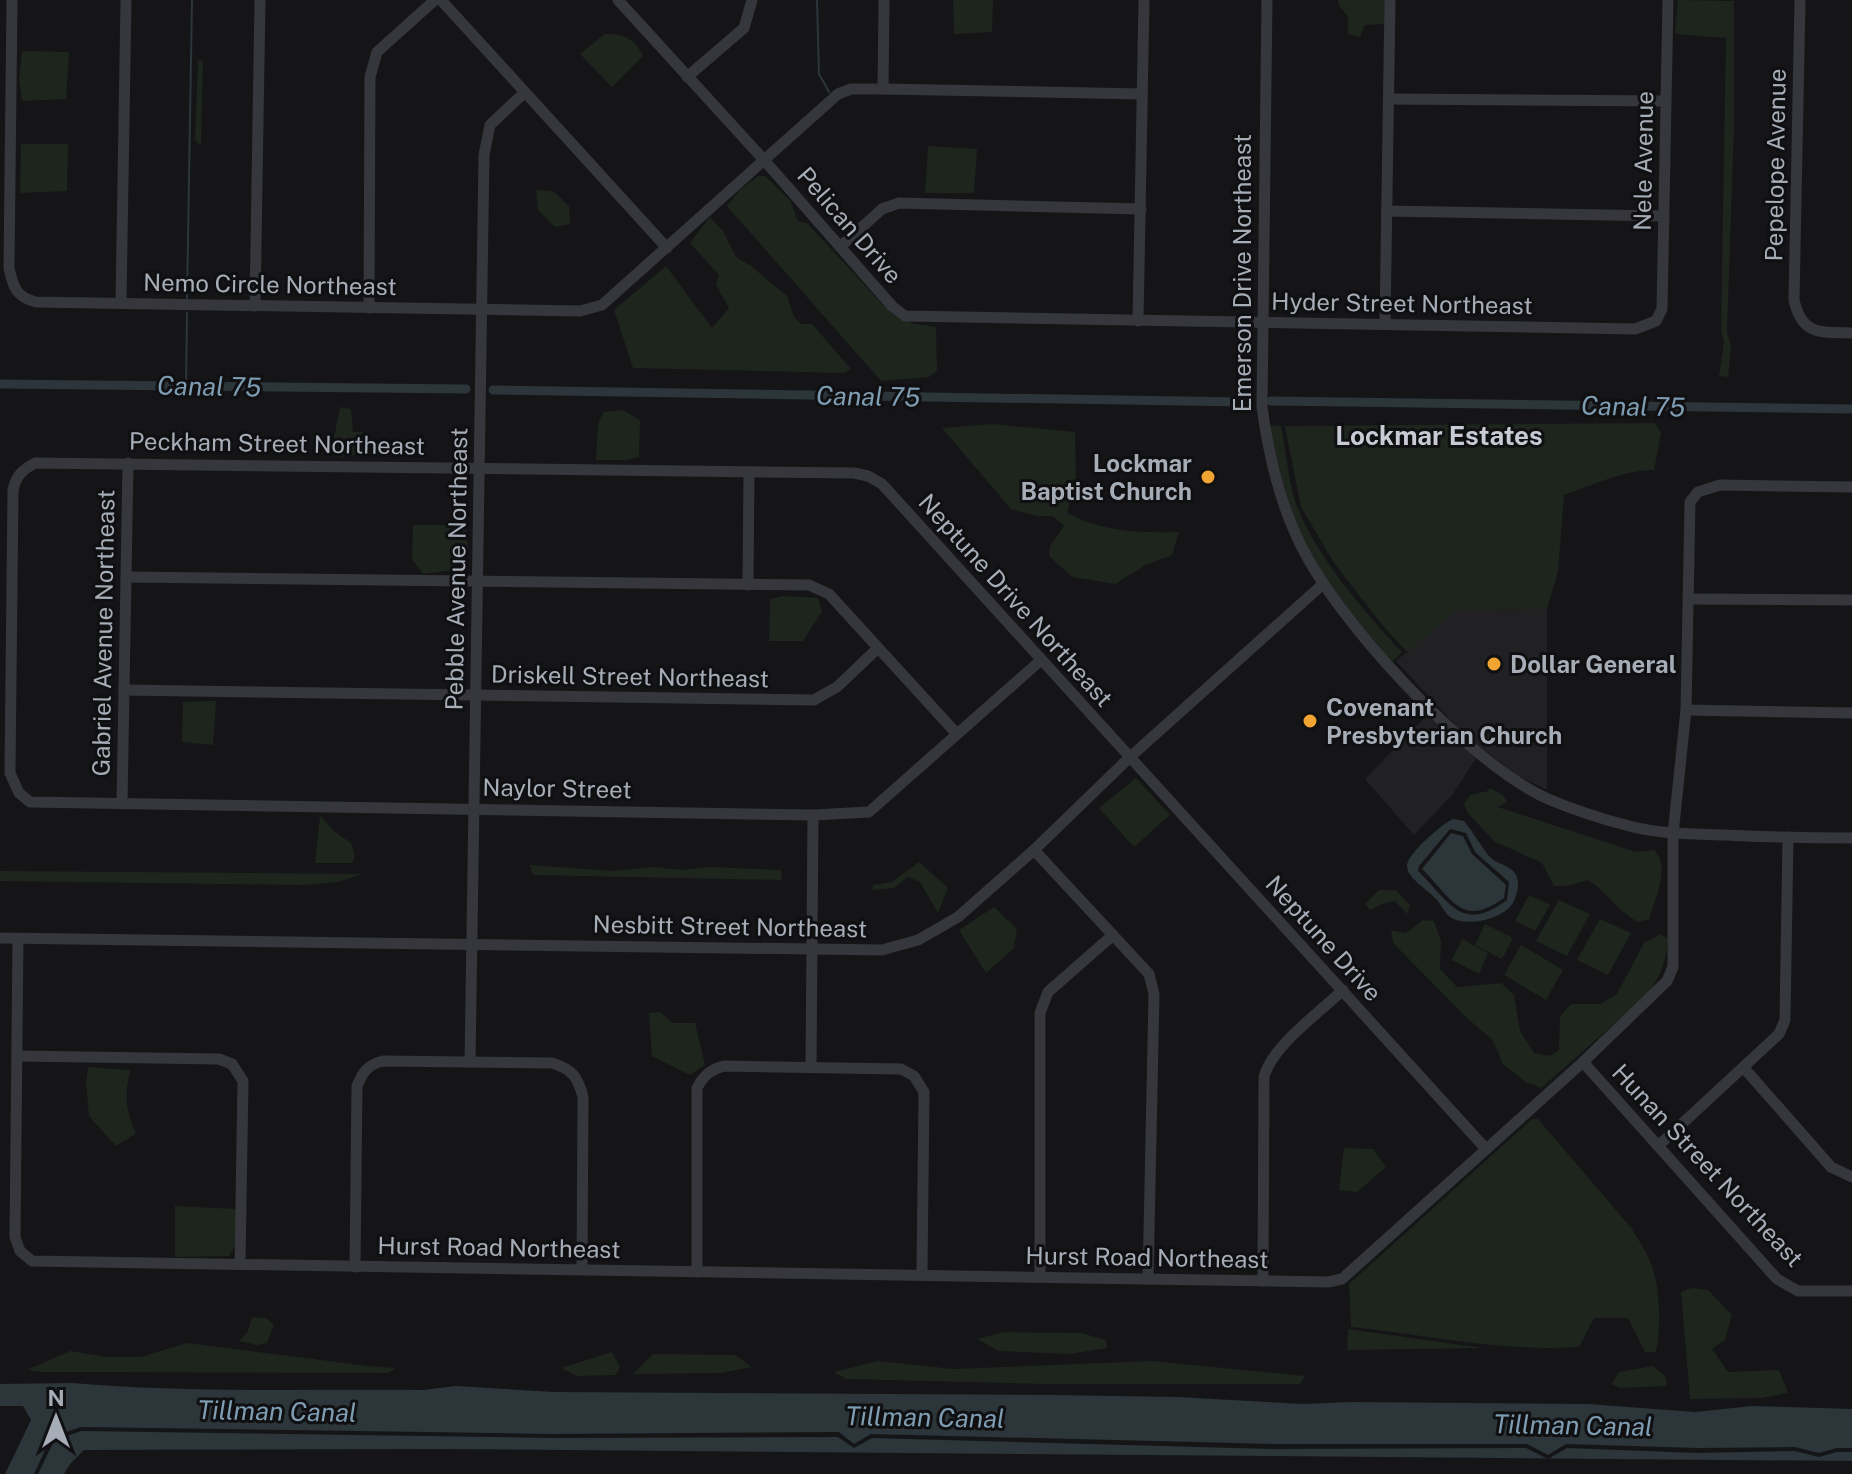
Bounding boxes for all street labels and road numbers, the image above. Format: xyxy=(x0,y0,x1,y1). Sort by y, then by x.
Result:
street label: Pepelope Avenue xyxy=(1759,68,1791,262)
street label: Nele Avenue xyxy=(1628,91,1658,231)
street label: Emerson Drive Northeast xyxy=(1228,134,1256,412)
street label: Pelican Drive xyxy=(792,161,908,289)
street label: Nemo Circle Northeast xyxy=(143,268,397,300)
street label: Hyder Street Northeast xyxy=(1271,287,1533,319)
street label: Peckham Street Northeast xyxy=(129,426,425,460)
street label: Pebble Avenue Northeast xyxy=(440,427,472,711)
street label: Neptune Drive Northeast xyxy=(913,488,1119,712)
street label: Gabriel Avenue Northeast xyxy=(86,489,120,777)
street label: Driskell Street Northeast xyxy=(491,660,769,692)
street label: Naylor Street xyxy=(482,773,632,803)
street label: Neptune Drive xyxy=(1260,870,1388,1006)
street label: Nesbitt Street Northeast xyxy=(592,910,868,942)
street label: Hunan Street Northeast xyxy=(1607,1058,1809,1272)
street label: Hurst Road Northeast xyxy=(377,1231,621,1263)
street label: Hurst Road Northeast xyxy=(1025,1241,1269,1273)

